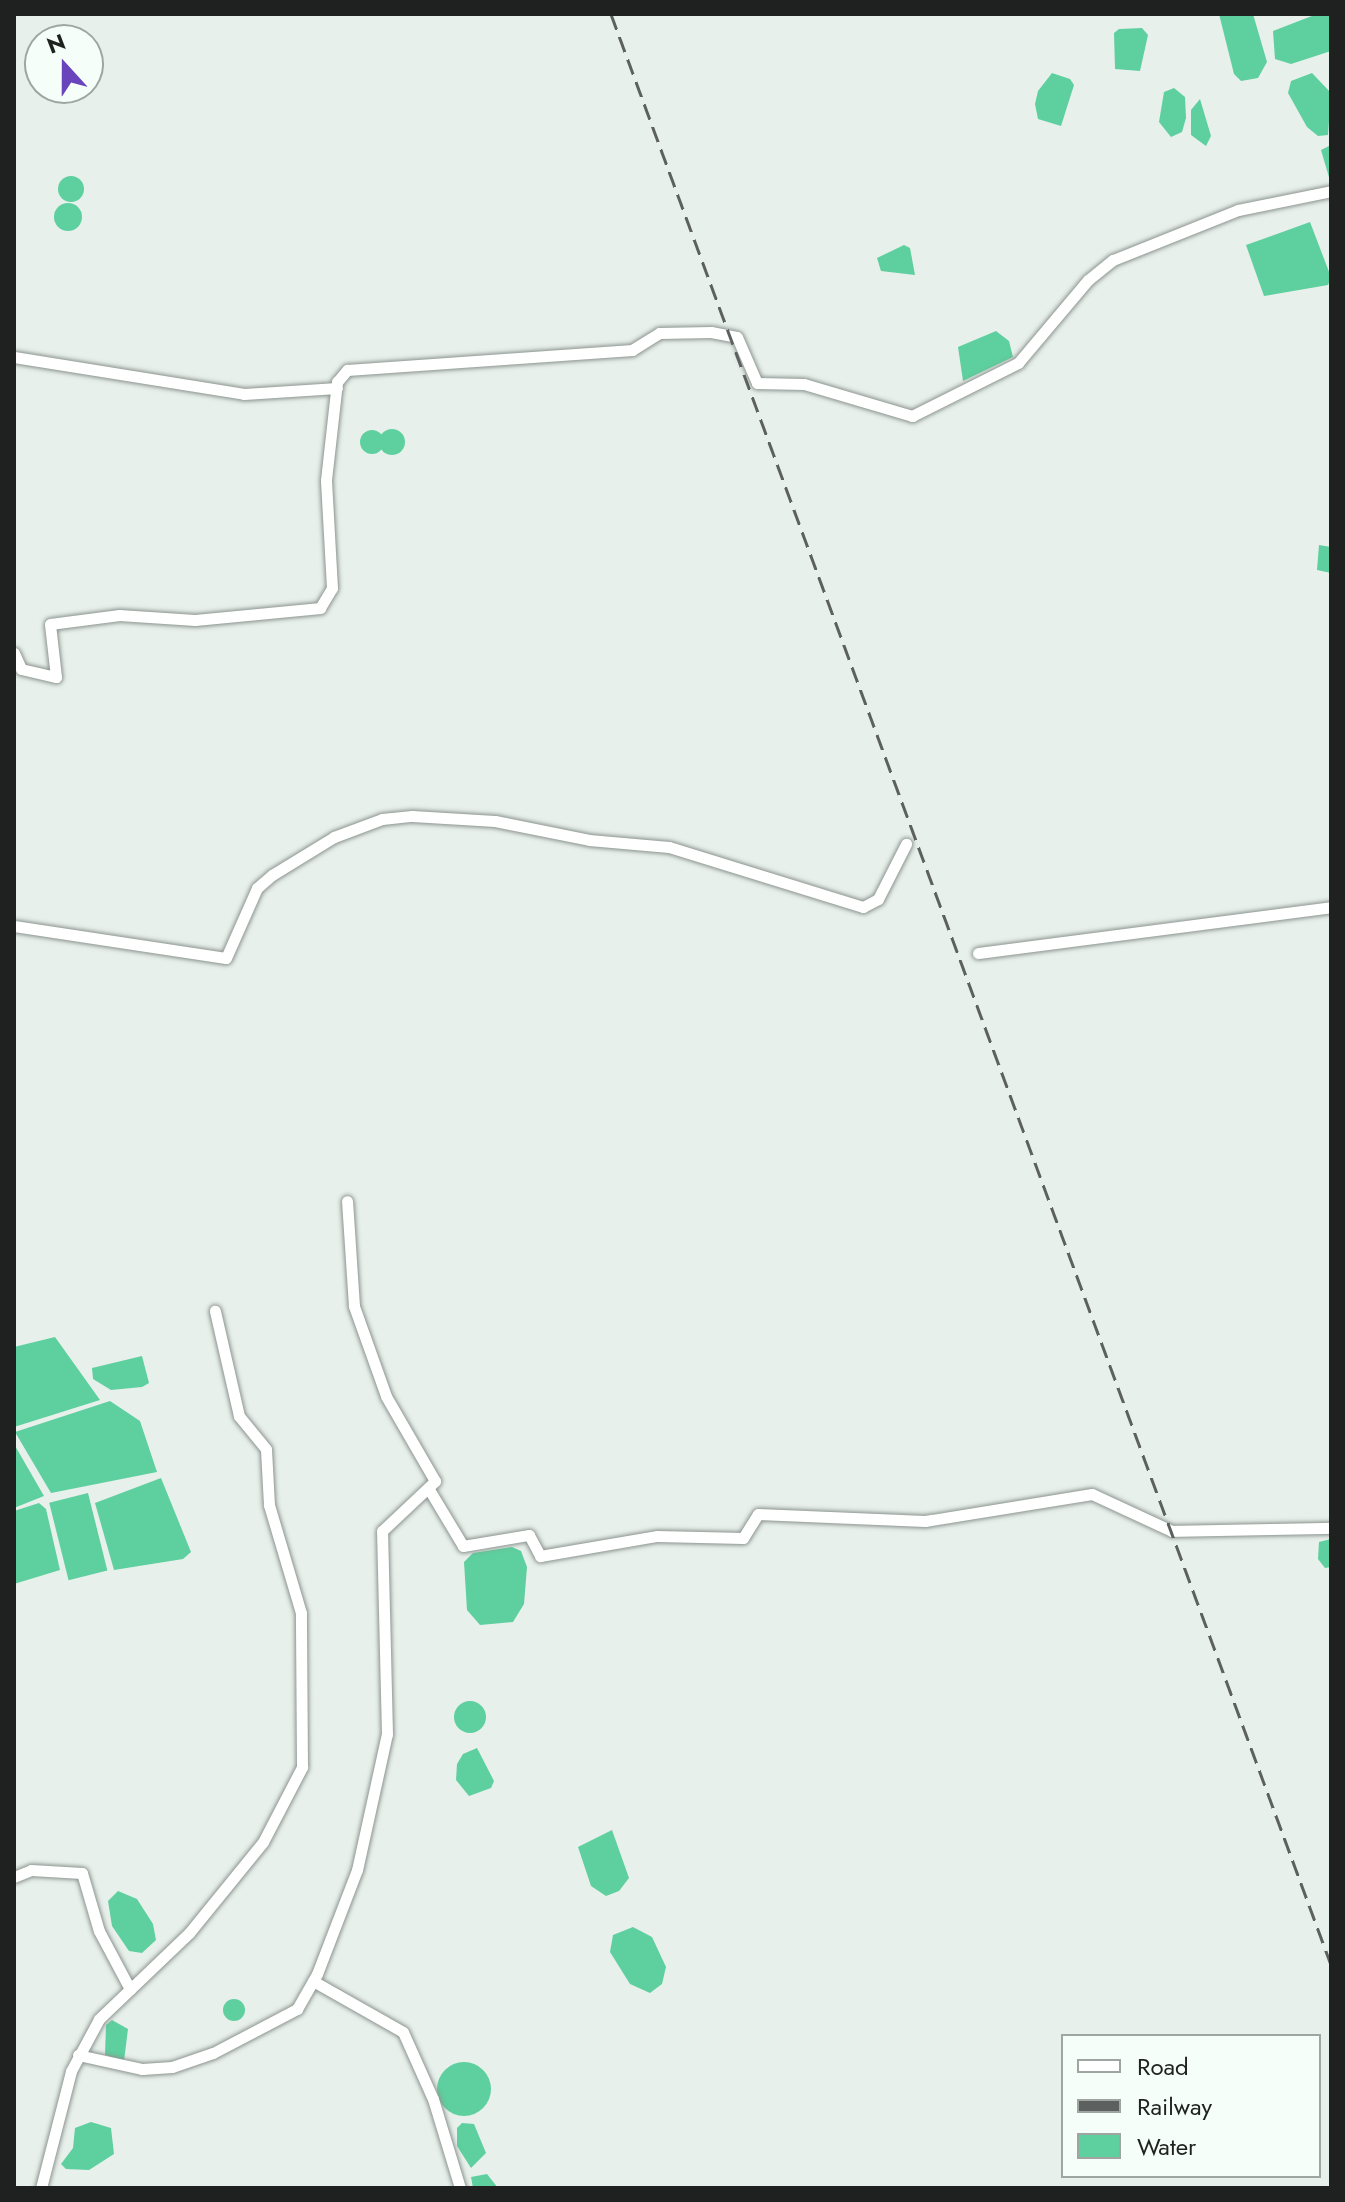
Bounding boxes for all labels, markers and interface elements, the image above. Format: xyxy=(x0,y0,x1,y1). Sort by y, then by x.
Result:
north arrow xyxy=(24,24,104,104)
text: N xyxy=(42,25,70,62)
legend xyxy=(1061,2034,1321,2178)
text: Road xyxy=(1137,2049,1189,2084)
text: Railway xyxy=(1137,2089,1212,2124)
text: Water xyxy=(1137,2129,1196,2164)

